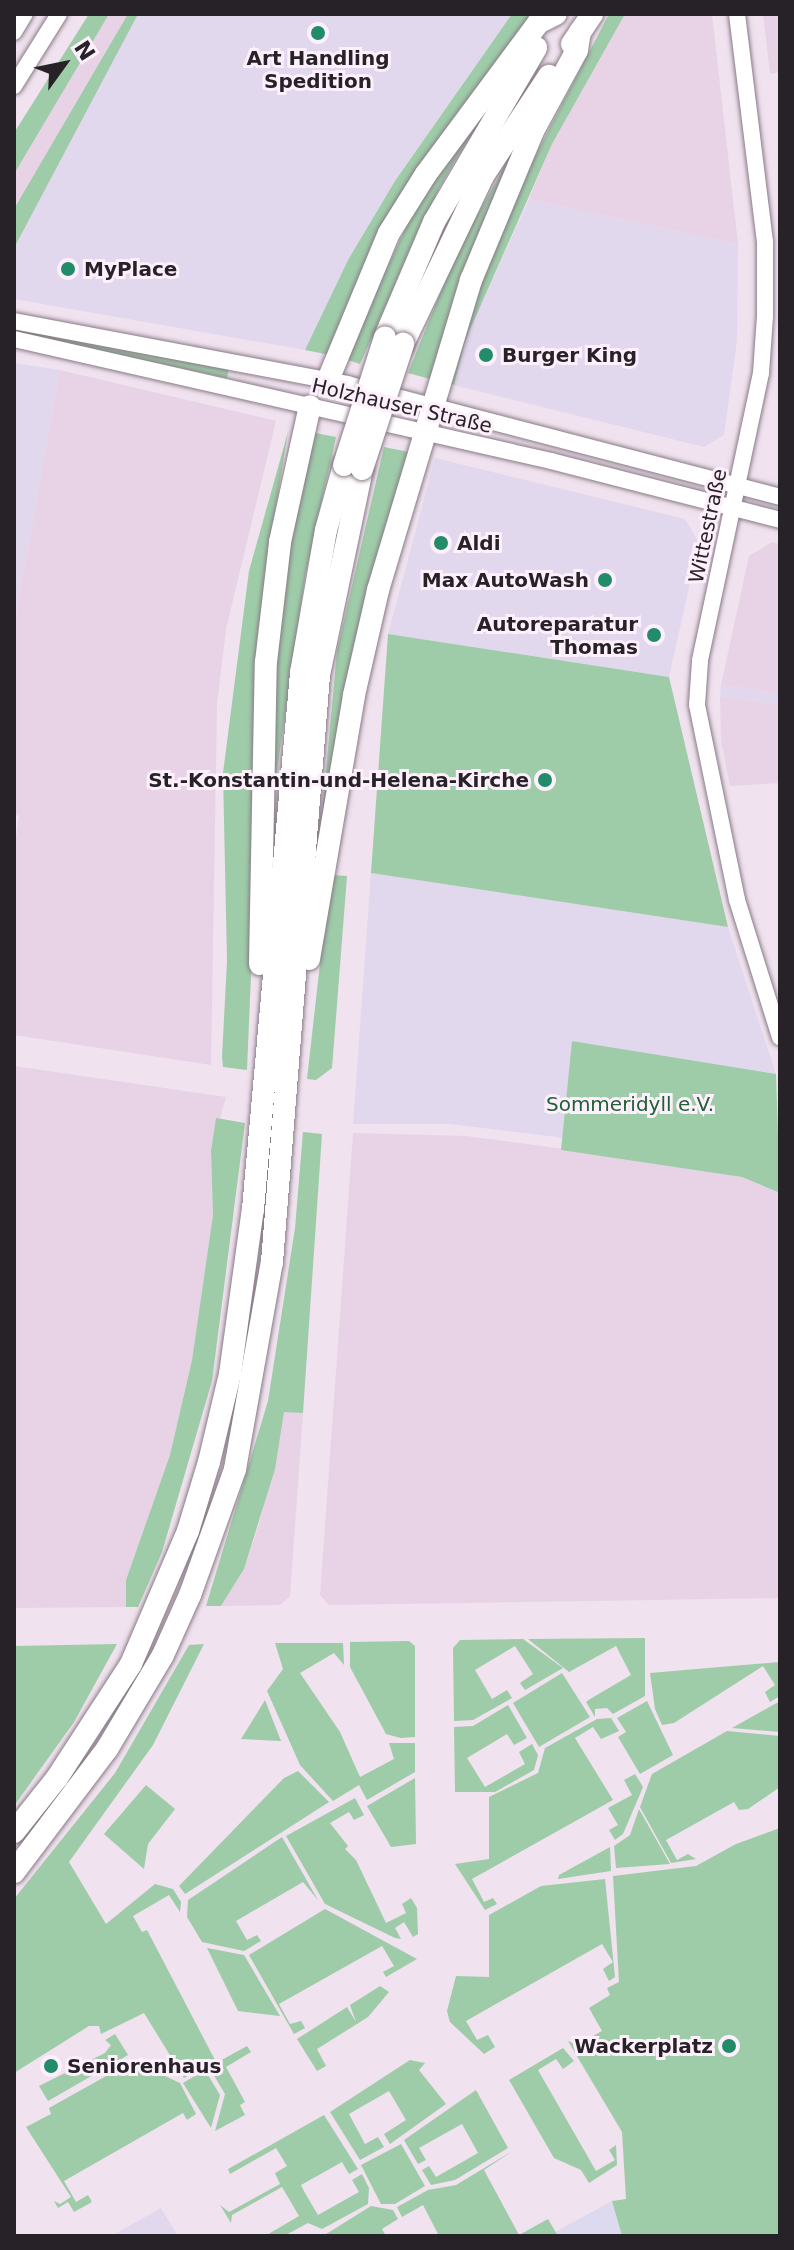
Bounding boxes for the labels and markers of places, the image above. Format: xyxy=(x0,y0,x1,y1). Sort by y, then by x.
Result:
marker: Art Handling Spedition xyxy=(309,24,327,42)
place label: Art Handling Spedition xyxy=(247,46,389,93)
place label: MyPlace xyxy=(84,257,177,281)
marker: MyPlace xyxy=(59,260,77,278)
place label: Burger King xyxy=(502,343,637,367)
marker: Burger King xyxy=(477,346,495,364)
place label: Aldi xyxy=(457,531,501,555)
marker: Aldi xyxy=(432,534,450,552)
place label: Max AutoWash xyxy=(422,568,589,592)
marker: Max AutoWash xyxy=(596,571,614,589)
place label: Autoreparatur Thomas xyxy=(477,612,638,659)
marker: Autoreparatur Thomas xyxy=(645,626,663,644)
place label: St.-Konstantin-und-Helena-Kirche xyxy=(148,768,529,792)
marker: St.-Konstantin-und-Helena-Kirche xyxy=(536,771,554,789)
place label: Wackerplatz xyxy=(574,2034,713,2058)
marker: Wackerplatz xyxy=(720,2037,738,2055)
place label: Seniorenhaus xyxy=(67,2054,221,2078)
marker: Seniorenhaus xyxy=(42,2057,60,2075)

